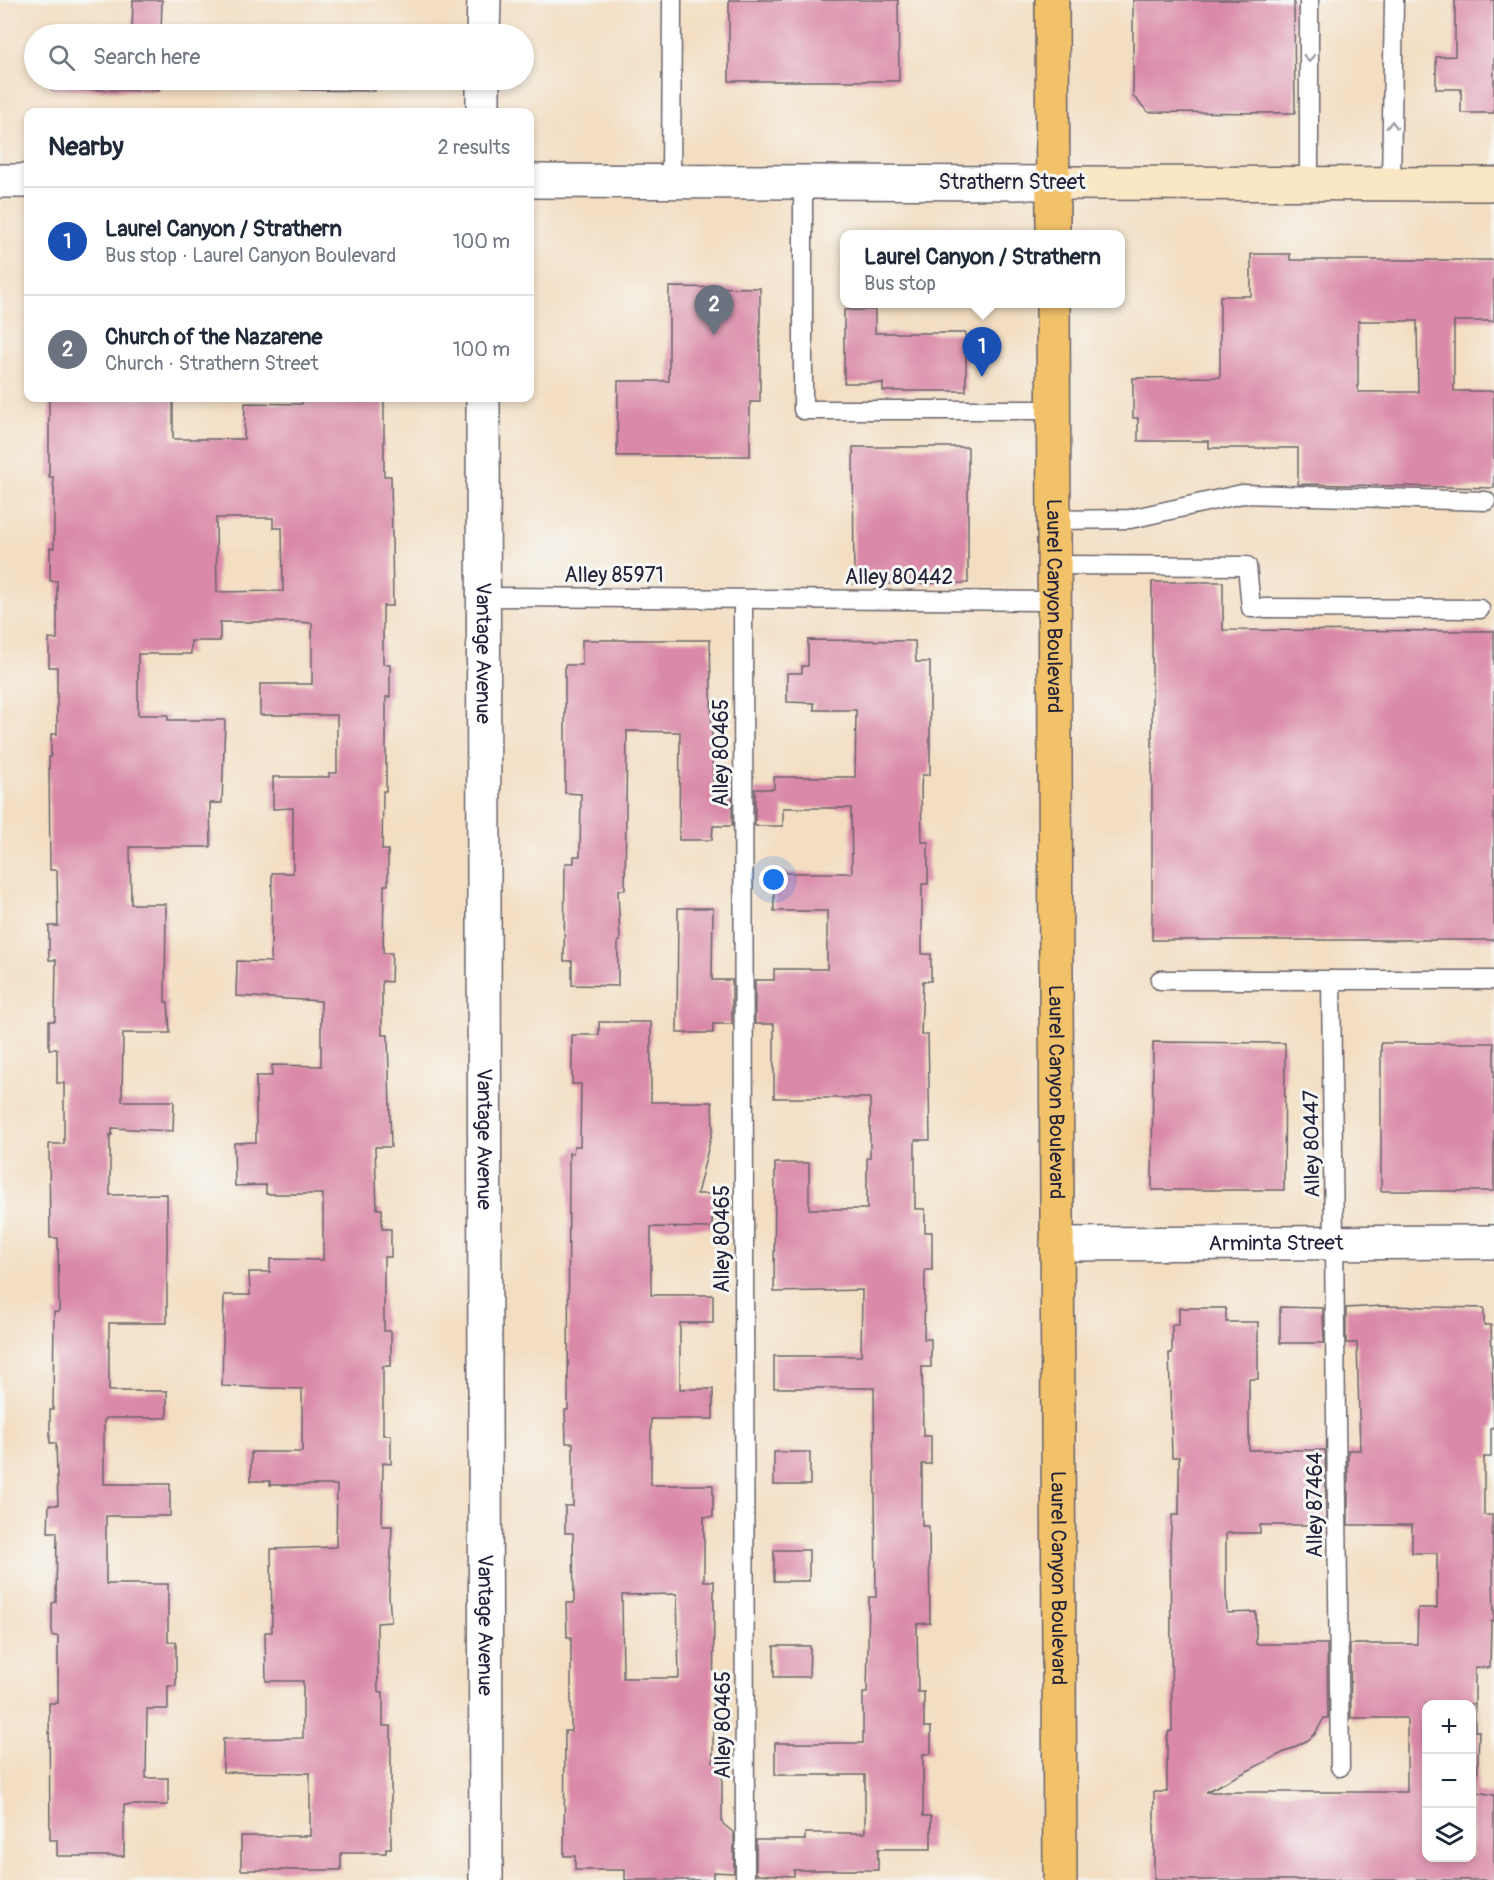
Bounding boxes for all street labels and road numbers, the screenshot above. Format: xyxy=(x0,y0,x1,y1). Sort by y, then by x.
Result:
street label: Strathern Street xyxy=(939,169,1086,196)
street label: Laurel Canyon Boulevard xyxy=(1040,499,1068,713)
street label: Alley 85971 xyxy=(564,562,664,589)
street label: Alley 80442 xyxy=(845,564,953,591)
street label: Vantage Avenue xyxy=(470,582,497,725)
street label: Alley 80465 xyxy=(708,699,735,807)
street label: Laurel Canyon Boulevard xyxy=(1043,985,1070,1199)
street label: Vantage Avenue xyxy=(471,1068,498,1211)
street label: Alley 80447 xyxy=(1298,1090,1326,1198)
street label: Alley 80465 xyxy=(709,1185,736,1293)
street label: Arminta Street xyxy=(1209,1229,1344,1257)
street label: Alley 87464 xyxy=(1302,1452,1329,1558)
street label: Laurel Canyon Boulevard xyxy=(1045,1471,1073,1685)
street label: Vantage Avenue xyxy=(472,1554,499,1697)
street label: Alley 80465 xyxy=(710,1671,737,1779)

